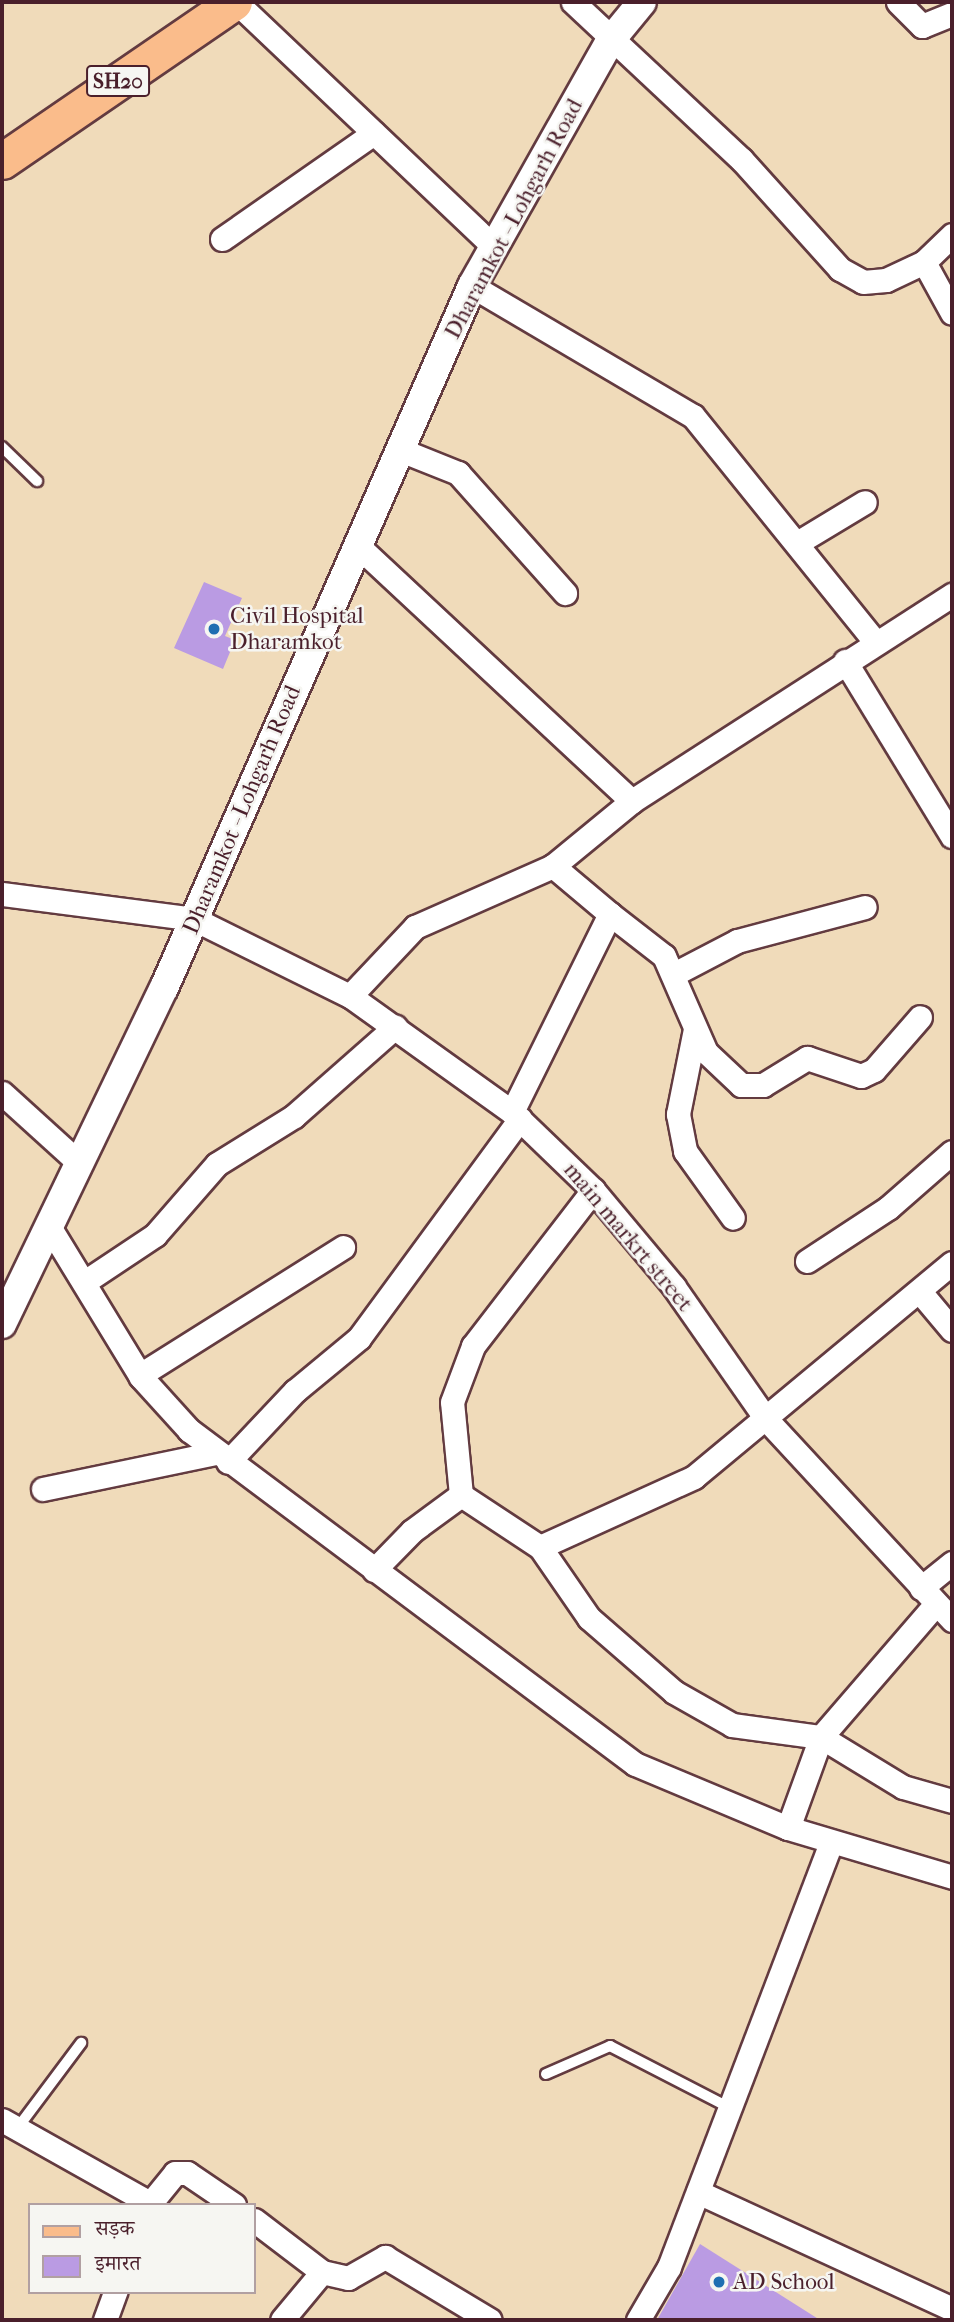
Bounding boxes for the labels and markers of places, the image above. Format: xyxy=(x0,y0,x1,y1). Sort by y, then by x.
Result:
place label: Civil Hospital Dharamkot xyxy=(230,602,364,656)
marker: Civil Hospital Dharamkot xyxy=(204,619,224,639)
place label: AD School xyxy=(733,2268,835,2296)
marker: AD School xyxy=(711,2274,727,2290)

